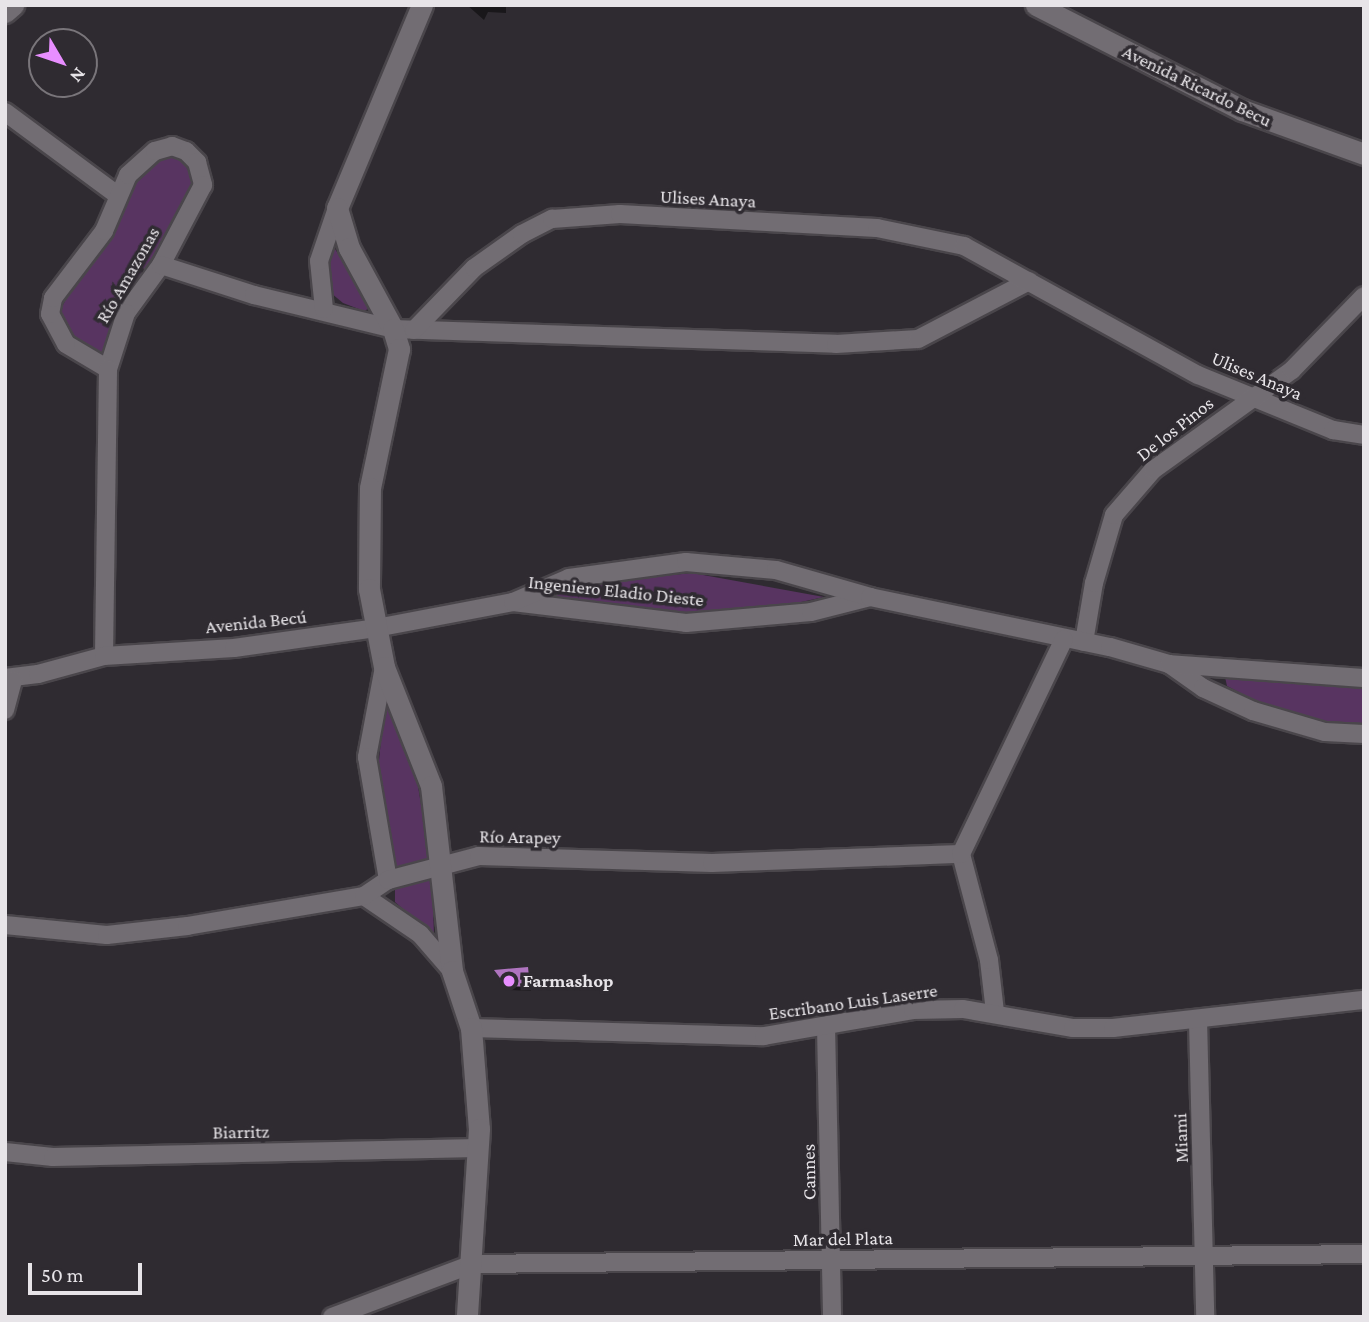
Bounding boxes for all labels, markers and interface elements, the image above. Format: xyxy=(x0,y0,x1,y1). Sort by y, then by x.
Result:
north arrow xyxy=(28,28,98,98)
street label: Avenida Ricardo Becu xyxy=(1119,40,1275,132)
text: N xyxy=(66,64,90,87)
street label: Ulises Anaya xyxy=(659,185,757,213)
street label: Río Amazonas xyxy=(91,223,165,327)
street label: Ulises Anaya xyxy=(1208,347,1306,405)
street label: De los Pinos xyxy=(1132,392,1218,466)
street label: Ingeniero Eladio Dieste xyxy=(527,570,705,612)
street label: Avenida Becú xyxy=(204,605,308,639)
street label: Río Arapey xyxy=(479,825,561,849)
place label: Farmashop xyxy=(523,970,614,992)
marker: Farmashop xyxy=(501,973,517,989)
street label: Escribano Luis Laserre xyxy=(767,979,939,1025)
street label: Miami xyxy=(1169,1113,1193,1163)
street label: Biarritz xyxy=(212,1120,270,1144)
street label: Cannes xyxy=(797,1144,821,1200)
street label: Mar del Plata xyxy=(793,1227,893,1251)
scale bar xyxy=(32,1248,145,1292)
text: 50 m xyxy=(41,1263,84,1287)

